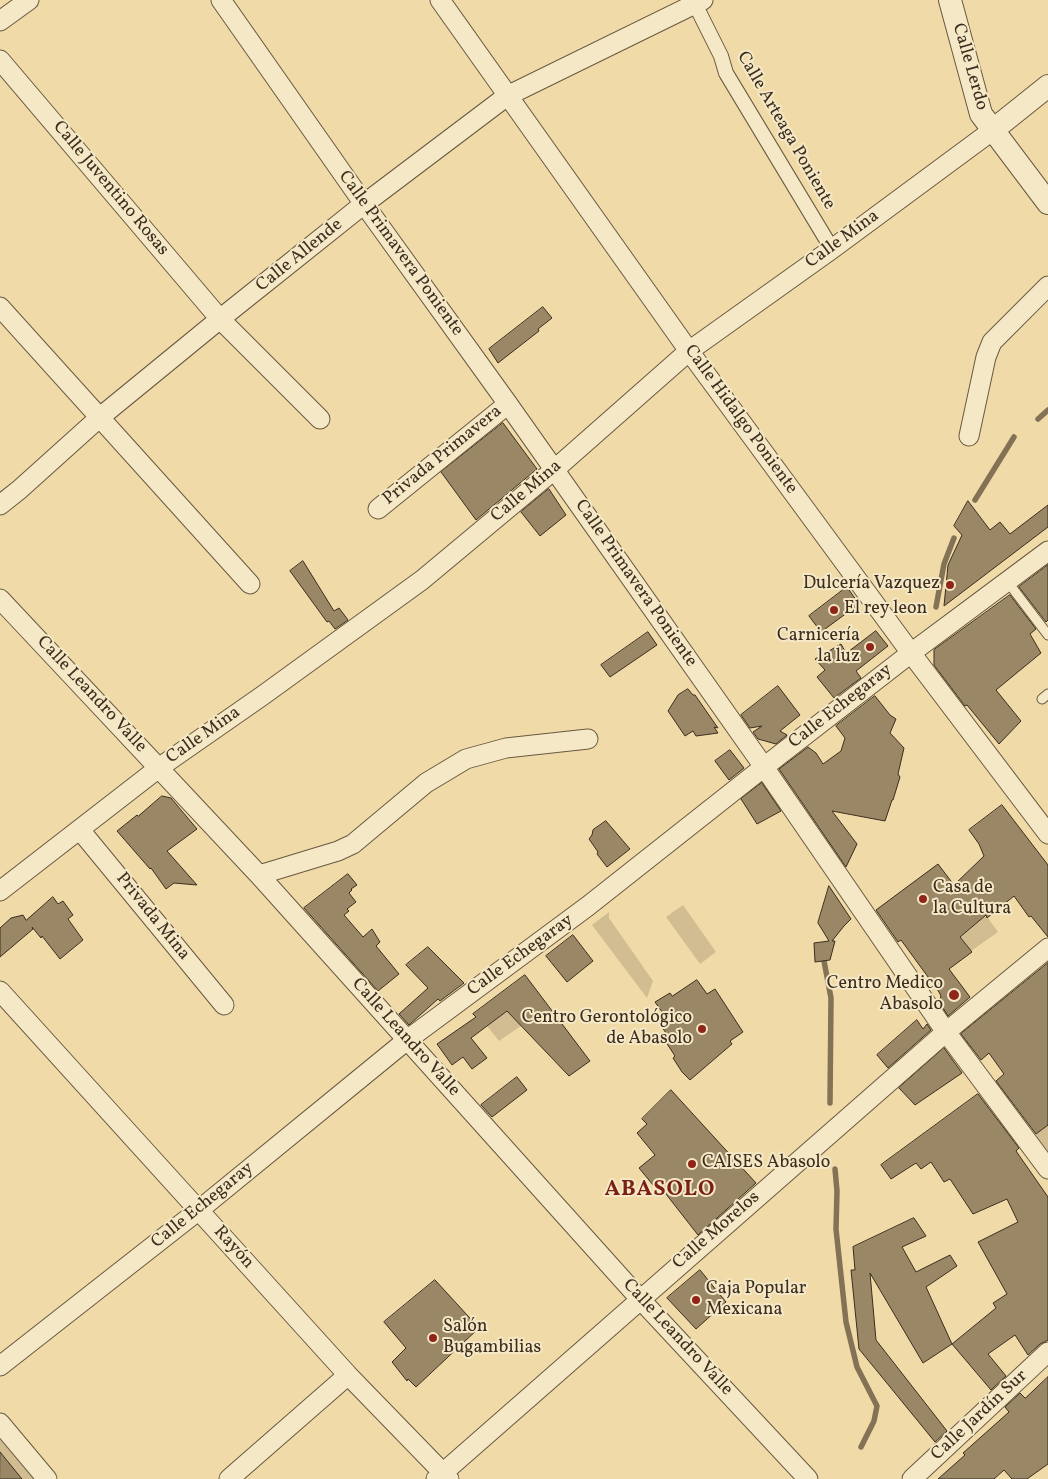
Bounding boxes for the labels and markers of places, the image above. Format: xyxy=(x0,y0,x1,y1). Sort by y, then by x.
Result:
place label: Dulcería Vazquez xyxy=(803,574,940,596)
marker: Dulcería Vazquez xyxy=(944,579,956,591)
place label: El rey leon xyxy=(844,599,927,621)
marker: El rey leon xyxy=(828,604,840,616)
place label: Carnicería la luz xyxy=(777,626,860,669)
marker: Carnicería la luz xyxy=(864,641,876,653)
place label: Casa de la Cultura xyxy=(933,878,1011,921)
marker: Casa de la Cultura xyxy=(917,893,929,905)
place label: Centro Medico Abasolo xyxy=(827,974,943,1016)
marker: Centro Medico Abasolo xyxy=(947,988,961,1002)
place label: Centro Gerontológico de Abasolo xyxy=(522,1008,692,1050)
marker: Centro Gerontológico de Abasolo xyxy=(696,1023,708,1035)
place label: CAISES Abasolo xyxy=(702,1153,830,1175)
marker: CAISES Abasolo xyxy=(686,1158,698,1170)
place label: Caja Popular Mexicana xyxy=(706,1279,806,1322)
marker: Caja Popular Mexicana xyxy=(690,1294,702,1306)
place label: Salón Bugambilias xyxy=(443,1317,541,1360)
marker: Salón Bugambilias xyxy=(427,1332,439,1344)

